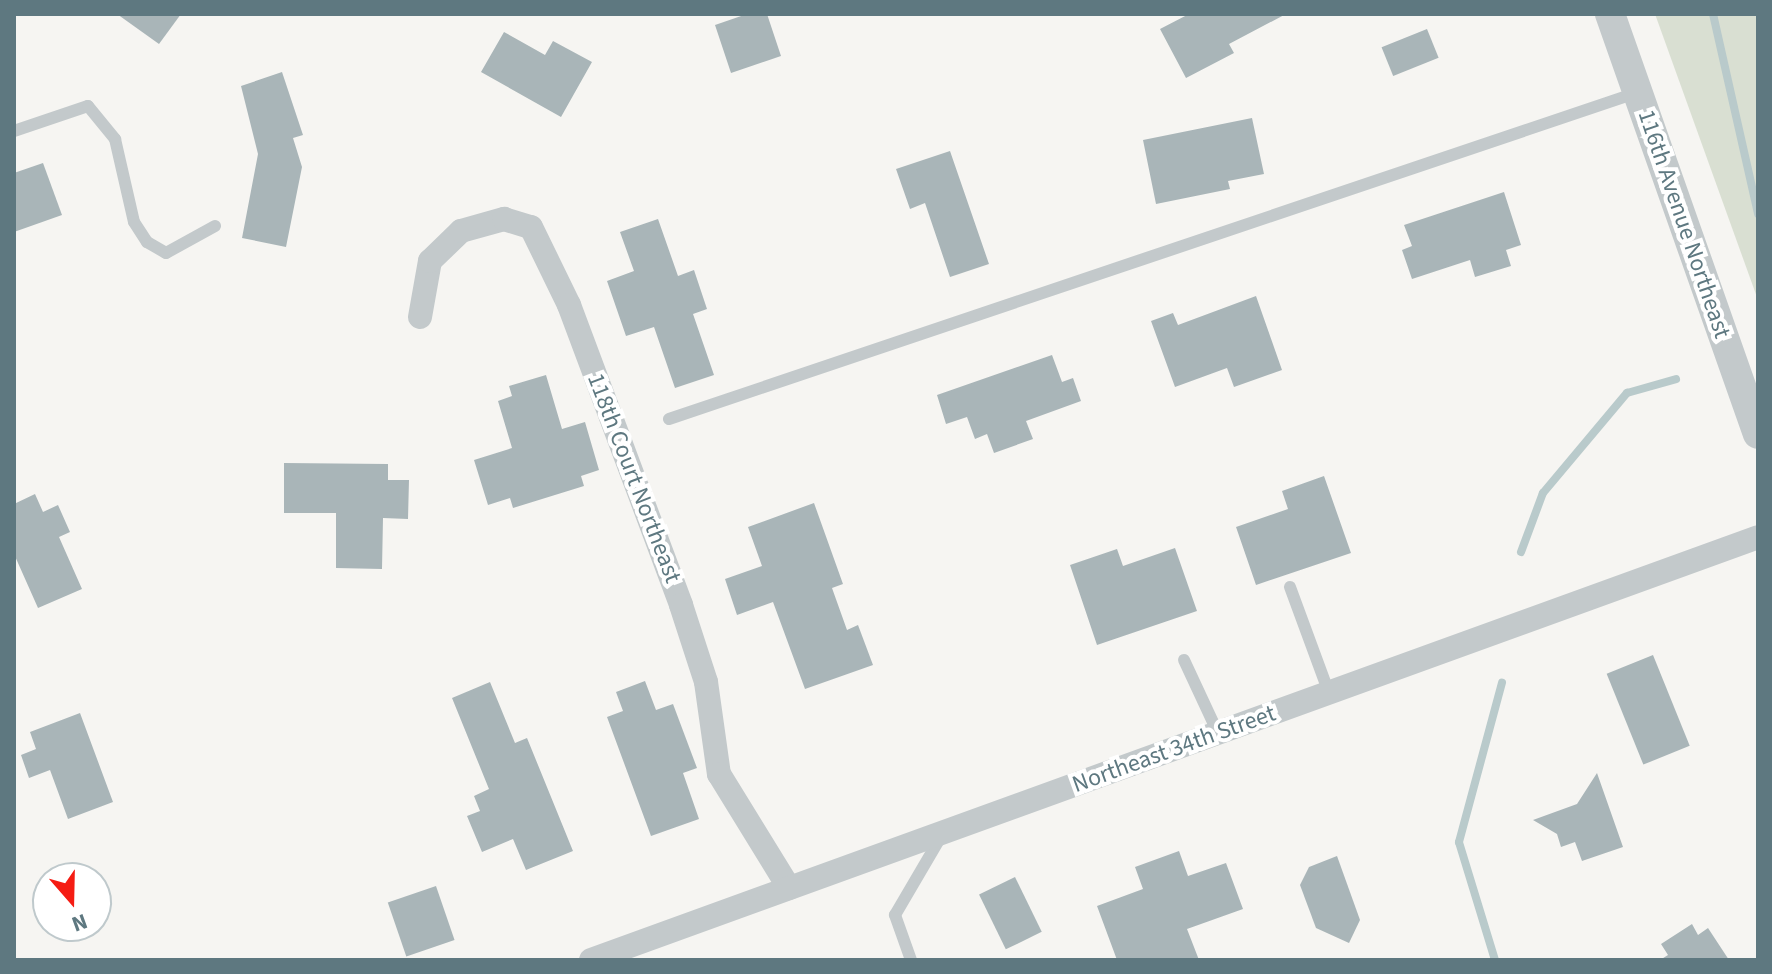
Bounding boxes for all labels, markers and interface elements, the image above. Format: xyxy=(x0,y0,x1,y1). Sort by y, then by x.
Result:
street label: 116th Avenue Northeast xyxy=(1631,106,1737,342)
street label: 118th Court Northeast xyxy=(581,369,687,587)
street label: Northeast 34th Street xyxy=(1068,699,1280,799)
north arrow xyxy=(32,862,112,942)
text: N xyxy=(67,905,92,940)

